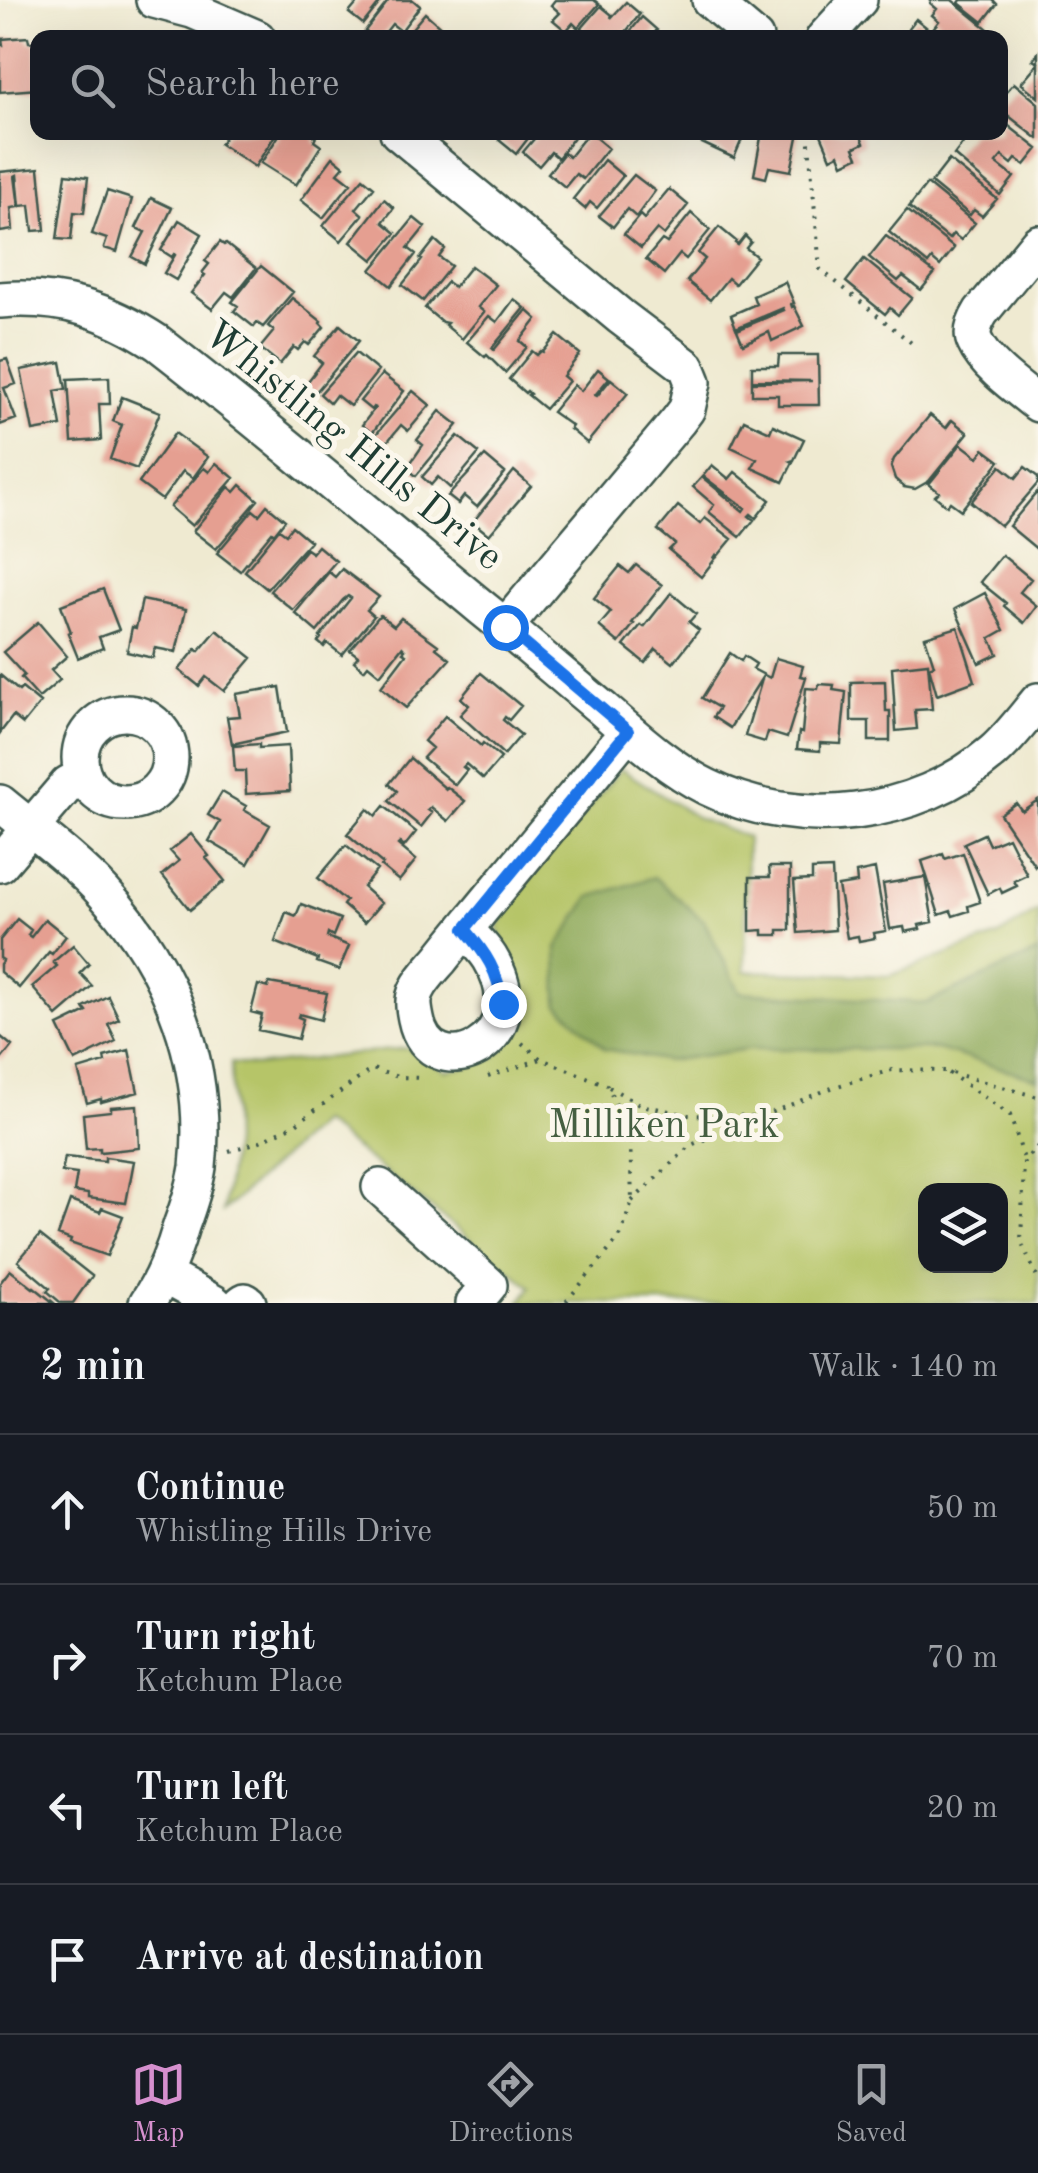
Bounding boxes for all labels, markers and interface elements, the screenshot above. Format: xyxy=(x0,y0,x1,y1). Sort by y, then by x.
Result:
search box xyxy=(30,30,1008,140)
icon: search xyxy=(65,58,120,113)
text: Search here xyxy=(145,66,340,104)
street label: Whistling Hills Drive xyxy=(195,315,509,579)
route start xyxy=(483,605,529,651)
route end xyxy=(481,982,527,1028)
park label: Milliken Park xyxy=(548,1107,780,1147)
map controls xyxy=(918,1183,1008,1273)
button: layers xyxy=(918,1183,1008,1273)
text: 2 min xyxy=(40,1347,146,1389)
text: Walk · 140 m xyxy=(808,1352,998,1384)
text: Continue xyxy=(135,1470,285,1508)
icon: ahead xyxy=(40,1482,95,1537)
text: 50 m xyxy=(927,1493,998,1525)
text: Whistling Hills Drive xyxy=(135,1517,432,1549)
text: Turn right xyxy=(135,1620,315,1658)
icon: right xyxy=(40,1632,95,1687)
text: 70 m xyxy=(927,1643,998,1675)
text: Ketchum Place xyxy=(135,1667,343,1699)
text: Turn left xyxy=(135,1770,288,1808)
icon: left xyxy=(40,1782,95,1837)
text: 20 m xyxy=(927,1793,998,1825)
text: Ketchum Place xyxy=(135,1817,343,1849)
icon: arrive xyxy=(40,1932,95,1987)
text: Arrive at destination xyxy=(135,1940,484,1978)
tab: Map xyxy=(131,2057,186,2152)
tab: Directions xyxy=(449,2057,573,2152)
tab: Saved xyxy=(835,2057,907,2152)

